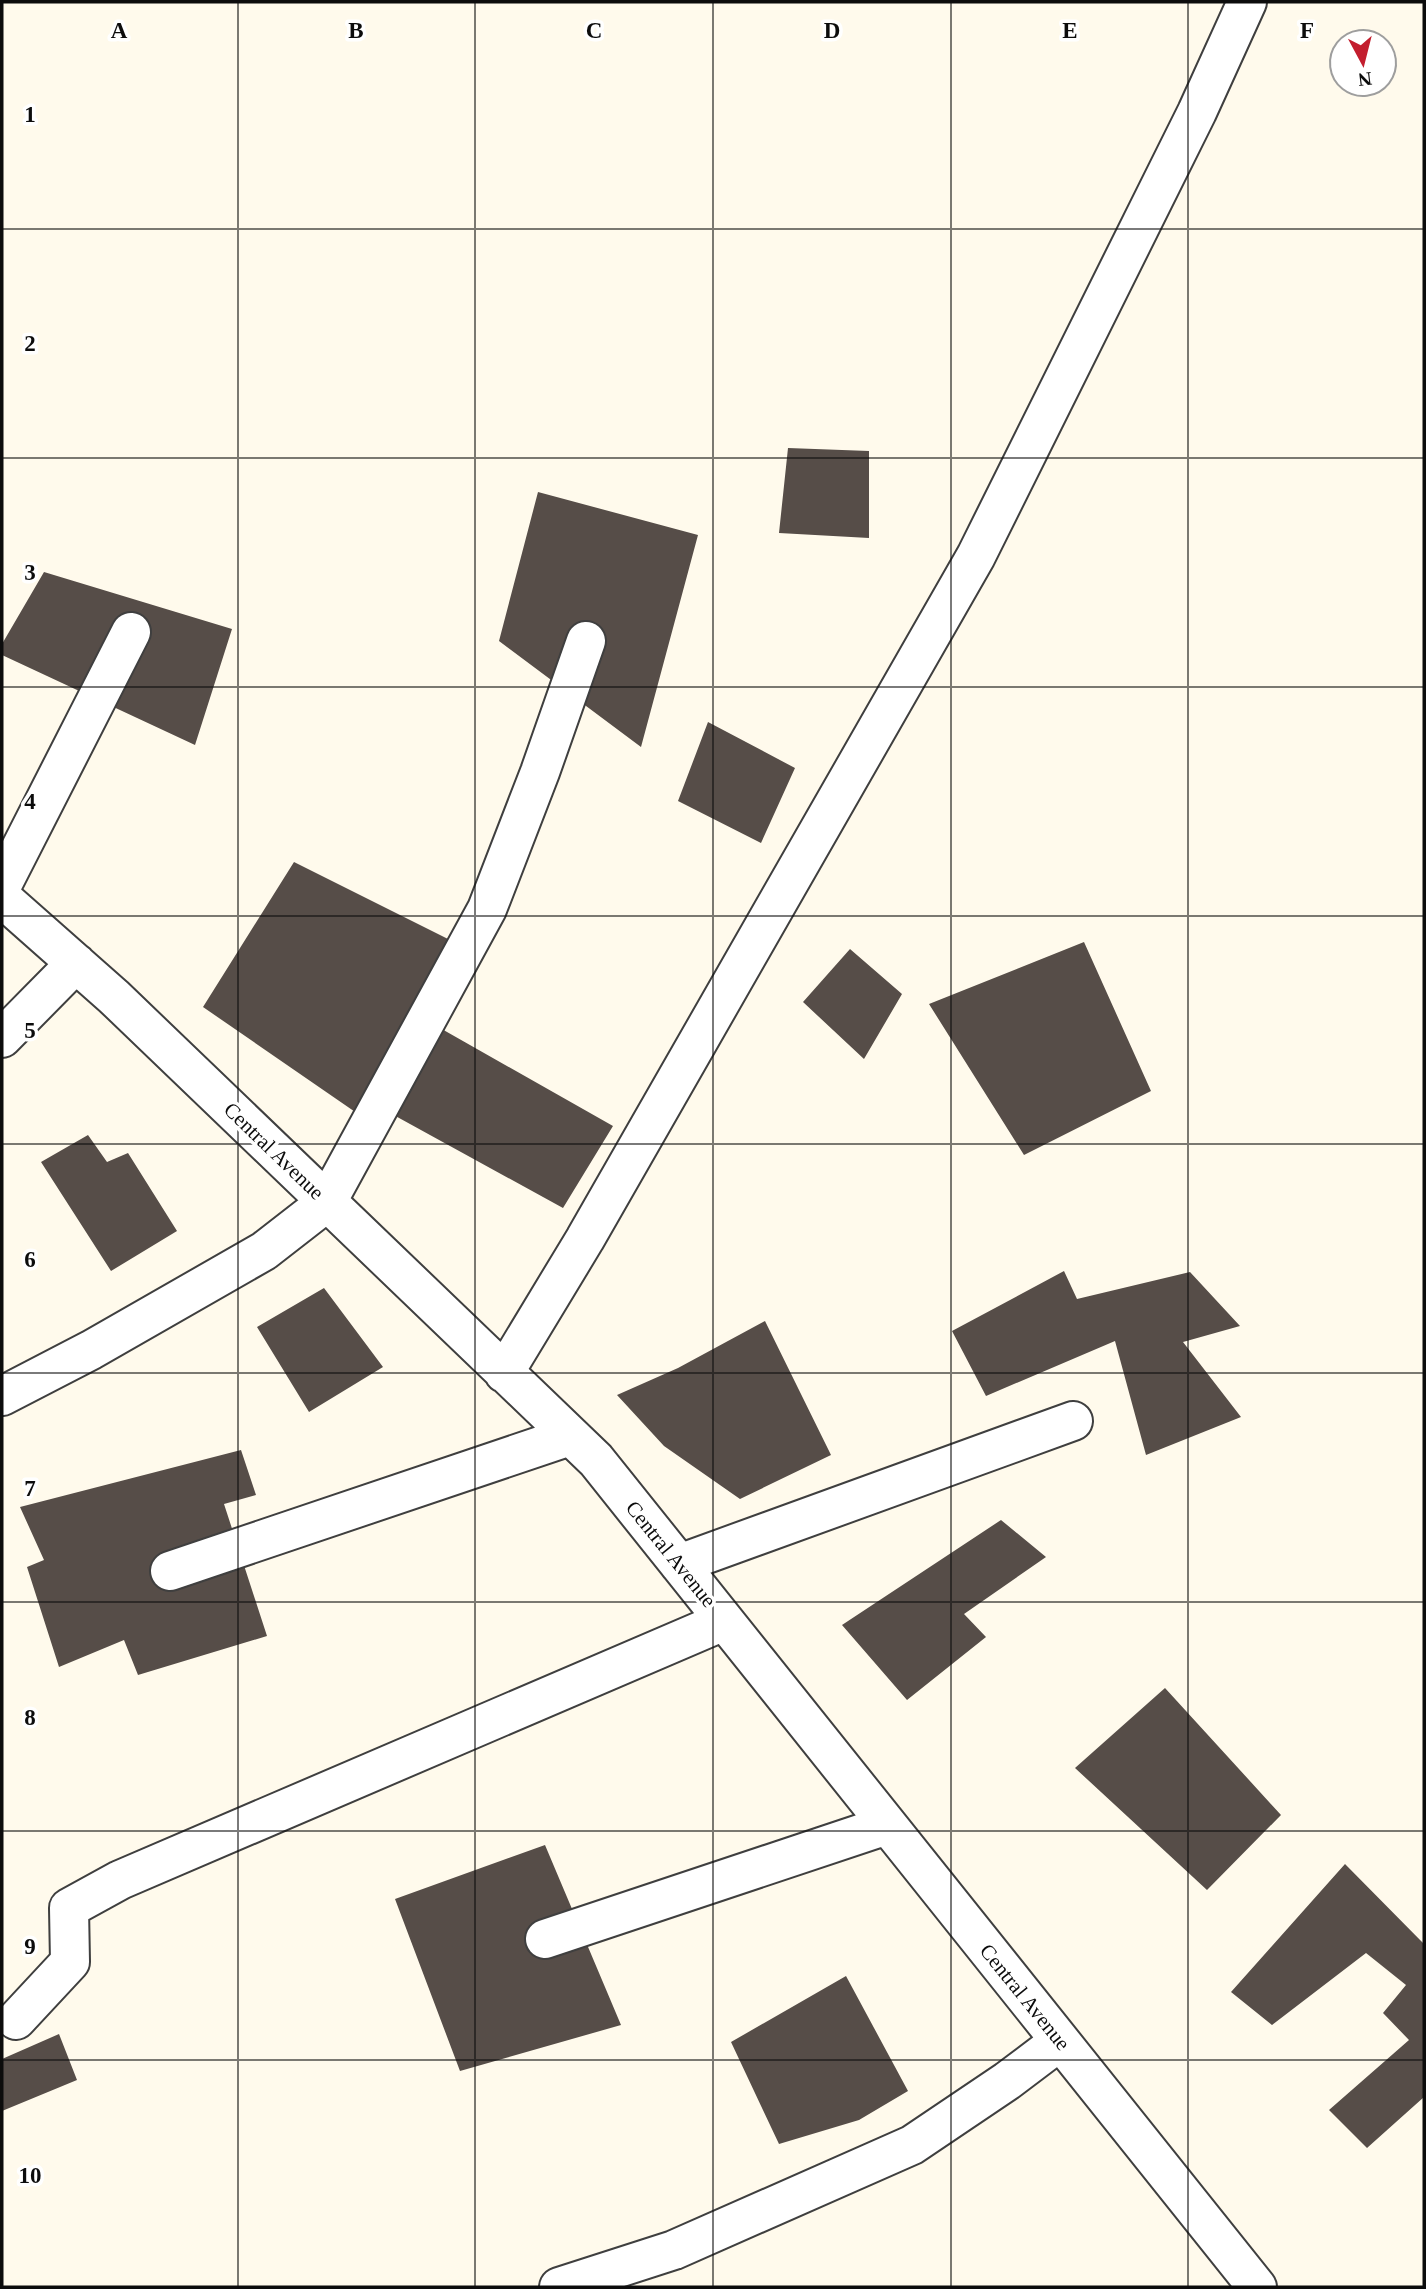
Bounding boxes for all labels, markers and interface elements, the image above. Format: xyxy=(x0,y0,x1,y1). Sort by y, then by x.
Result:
text: A xyxy=(111,18,128,43)
text: B xyxy=(348,18,364,43)
text: C xyxy=(586,18,602,43)
text: D xyxy=(824,18,840,43)
text: E xyxy=(1062,18,1078,43)
text: F xyxy=(1300,18,1314,43)
north arrow xyxy=(1328,28,1398,98)
text: N xyxy=(1357,68,1373,91)
text: 1 xyxy=(24,102,36,127)
text: 2 xyxy=(24,331,36,356)
text: 3 xyxy=(24,560,36,585)
text: 4 xyxy=(24,789,36,814)
text: 5 xyxy=(24,1018,36,1043)
street label: Central Avenue xyxy=(219,1097,329,1205)
text: 6 xyxy=(24,1247,36,1272)
text: 7 xyxy=(24,1476,36,1501)
street label: Central Avenue xyxy=(621,1496,721,1612)
text: 8 xyxy=(24,1705,36,1730)
text: 9 xyxy=(24,1934,36,1959)
street label: Central Avenue xyxy=(975,1939,1075,2055)
text: 10 xyxy=(19,2163,42,2188)

